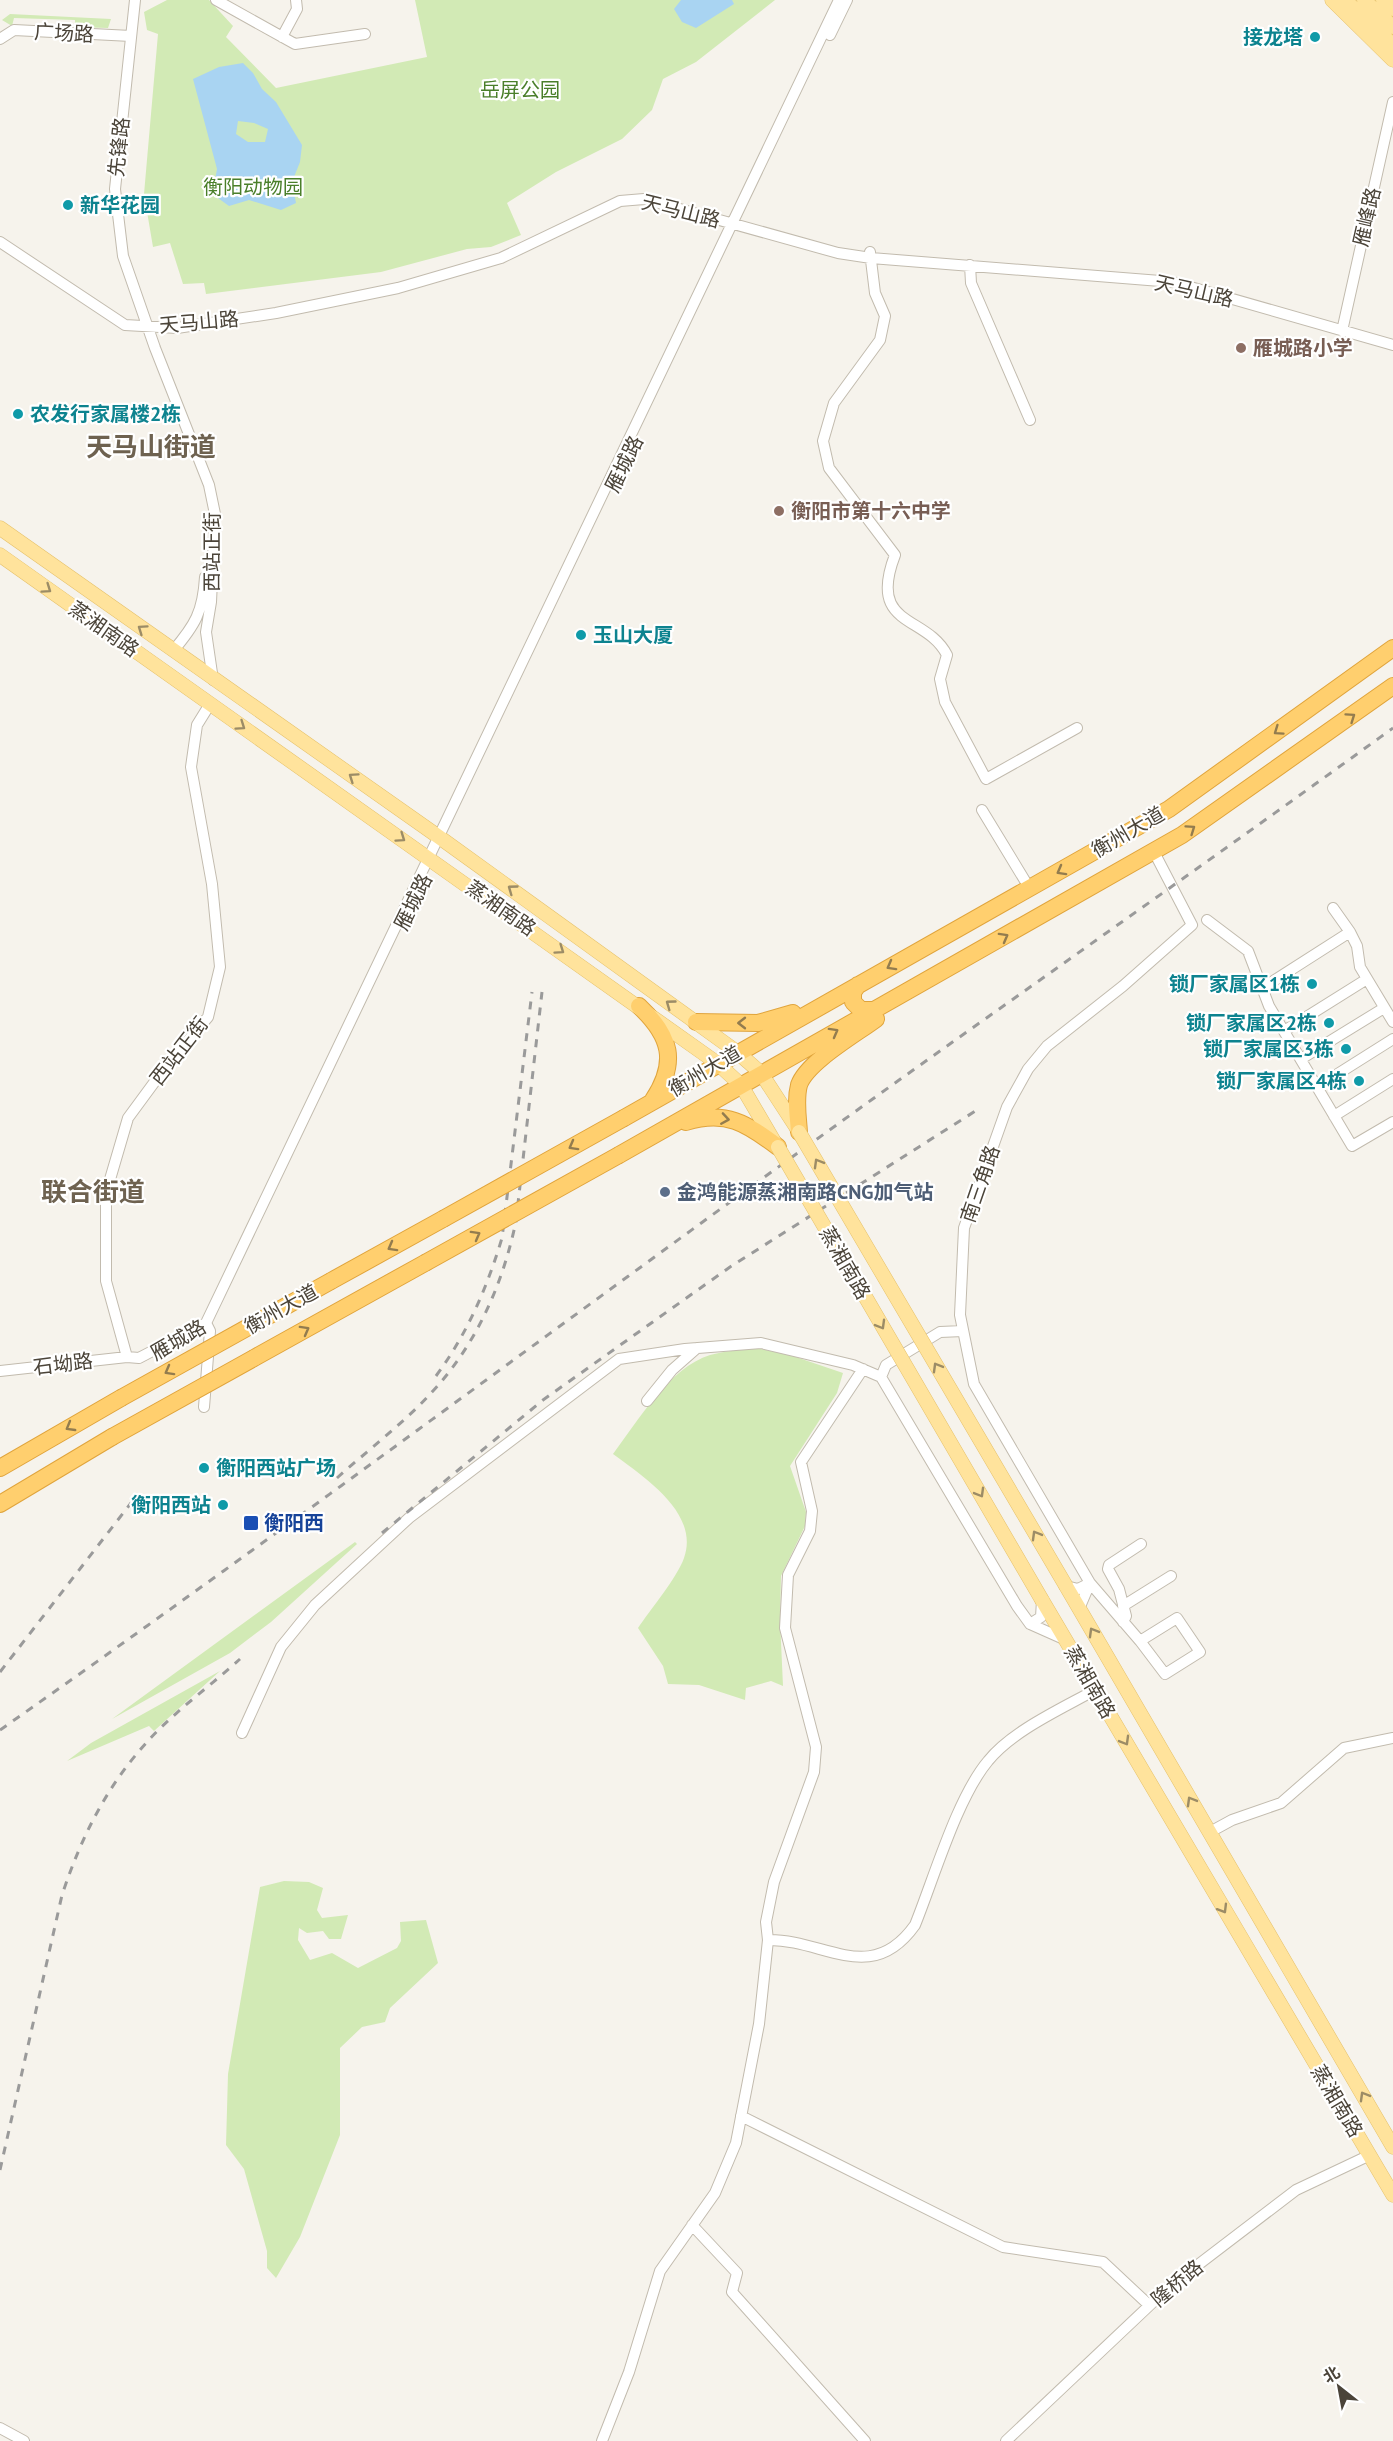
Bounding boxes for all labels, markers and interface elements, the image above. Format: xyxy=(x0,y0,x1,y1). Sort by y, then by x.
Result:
street label: 广场路 xyxy=(33,18,95,48)
place label: 接龙塔 xyxy=(1243,24,1303,50)
marker: 接龙塔 xyxy=(1308,30,1322,44)
park label: 岳屏公园 xyxy=(480,77,560,103)
street label: 先锋路 xyxy=(103,116,135,178)
park label: 衡阳动物园 xyxy=(203,174,303,200)
street label: 雁峰路 xyxy=(1348,185,1386,249)
street label: 天马山路 xyxy=(639,189,723,233)
place label: 新华花园 xyxy=(80,192,160,218)
marker: 新华花园 xyxy=(61,198,75,212)
street label: 天马山路 xyxy=(1152,269,1236,313)
street label: 天马山路 xyxy=(158,306,240,338)
place label: 雁城路小学 xyxy=(1253,335,1353,361)
marker: 雁城路小学 xyxy=(1234,341,1248,355)
place label: 农发行家属楼2栋 xyxy=(30,401,181,427)
marker: 农发行家属楼2栋 xyxy=(11,407,25,421)
district label: 天马山街道 xyxy=(86,430,216,463)
street label: 雁城路 xyxy=(599,431,649,497)
place label: 衡阳市第十六中学 xyxy=(791,498,951,524)
marker: 衡阳市第十六中学 xyxy=(772,504,786,518)
street label: 西站正街 xyxy=(199,512,225,592)
one-way arrow xyxy=(41,582,52,593)
street label: 蒸湘南路 xyxy=(64,595,144,663)
place label: 玉山大厦 xyxy=(593,622,673,648)
one-way arrow xyxy=(137,625,148,636)
marker: 玉山大厦 xyxy=(574,628,588,642)
one-way arrow xyxy=(1344,713,1355,724)
one-way arrow xyxy=(234,719,245,730)
one-way arrow xyxy=(1273,724,1284,735)
one-way arrow xyxy=(349,773,360,784)
street label: 衡州大道 xyxy=(1087,801,1169,863)
one-way arrow xyxy=(1185,825,1196,836)
one-way arrow xyxy=(394,830,405,841)
one-way arrow xyxy=(1057,864,1067,875)
street label: 雁城路 xyxy=(388,869,438,935)
street label: 蒸湘南路 xyxy=(461,874,541,942)
one-way arrow xyxy=(508,886,519,897)
one-way arrow xyxy=(998,933,1008,944)
one-way arrow xyxy=(554,943,565,954)
one-way arrow xyxy=(887,959,897,970)
place label: 锁厂家属区1栋 xyxy=(1169,971,1300,997)
marker: 锁厂家属区1栋 xyxy=(1305,977,1319,991)
one-way arrow xyxy=(666,1000,677,1011)
place label: 锁厂家属区2栋 xyxy=(1186,1010,1317,1036)
street label: 西站正街 xyxy=(144,1011,214,1091)
marker: 锁厂家属区2栋 xyxy=(1322,1016,1336,1030)
one-way arrow xyxy=(738,1017,747,1029)
one-way arrow xyxy=(828,1028,838,1039)
place label: 锁厂家属区3栋 xyxy=(1203,1036,1334,1062)
street label: 衡州大道 xyxy=(664,1040,746,1102)
marker: 锁厂家属区3栋 xyxy=(1339,1042,1353,1056)
place label: 锁厂家属区4栋 xyxy=(1216,1068,1347,1094)
marker: 锁厂家属区4栋 xyxy=(1352,1074,1366,1088)
one-way arrow xyxy=(720,1112,729,1124)
one-way arrow xyxy=(569,1139,579,1150)
street label: 南三角路 xyxy=(955,1142,1005,1226)
one-way arrow xyxy=(813,1159,825,1169)
district label: 联合街道 xyxy=(41,1175,145,1208)
place label: 金鸿能源蒸湘南路CNG加气站 xyxy=(677,1179,934,1205)
marker: 金鸿能源蒸湘南路CNG加气站 xyxy=(658,1185,672,1199)
street label: 蒸湘南路 xyxy=(814,1222,876,1304)
one-way arrow xyxy=(470,1231,480,1242)
one-way arrow xyxy=(388,1240,398,1251)
street label: 衡州大道 xyxy=(240,1278,322,1340)
street label: 雁城路 xyxy=(146,1314,210,1366)
one-way arrow xyxy=(874,1319,886,1329)
one-way arrow xyxy=(299,1326,309,1337)
street label: 石坳路 xyxy=(32,1347,94,1381)
one-way arrow xyxy=(933,1363,945,1373)
one-way arrow xyxy=(165,1364,176,1375)
one-way arrow xyxy=(66,1420,77,1431)
place label: 衡阳西站广场 xyxy=(216,1455,336,1481)
marker: 衡阳西站广场 xyxy=(197,1461,211,1475)
one-way arrow xyxy=(972,1487,984,1497)
place label: 衡阳西站 xyxy=(131,1492,211,1518)
marker: 衡阳西站 xyxy=(216,1498,230,1512)
place label: 衡阳西 xyxy=(264,1510,324,1536)
marker: 衡阳西 xyxy=(242,1514,260,1532)
one-way arrow xyxy=(1032,1531,1043,1541)
one-way arrow xyxy=(1088,1628,1100,1639)
street label: 蒸湘南路 xyxy=(1059,1641,1121,1723)
one-way arrow xyxy=(1117,1735,1129,1745)
one-way arrow xyxy=(1187,1797,1199,1807)
one-way arrow xyxy=(1216,1903,1228,1913)
street label: 蒸湘南路 xyxy=(1305,2060,1369,2142)
one-way arrow xyxy=(1359,2092,1371,2102)
street label: 隆桥路 xyxy=(1146,2254,1208,2312)
north arrow xyxy=(1309,2357,1369,2417)
text: 北 xyxy=(1319,2361,1343,2387)

